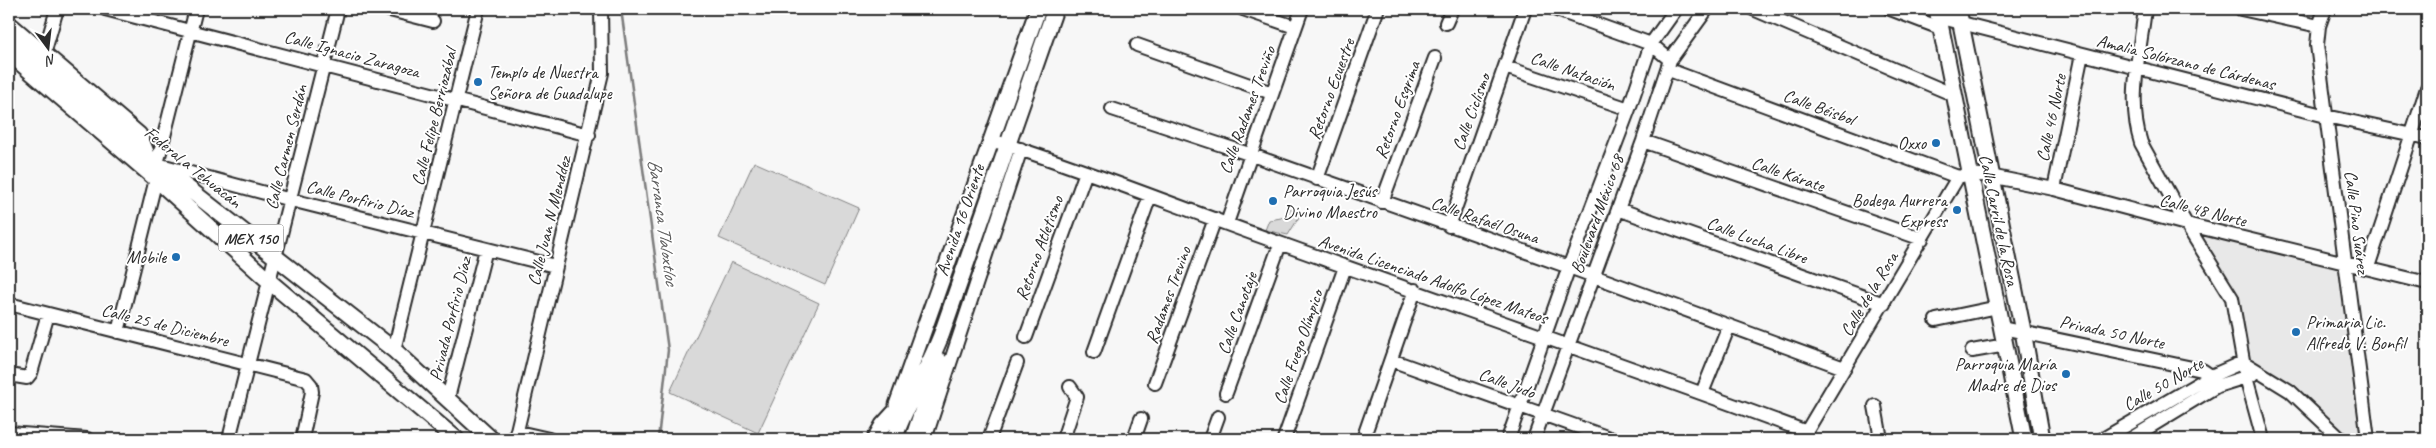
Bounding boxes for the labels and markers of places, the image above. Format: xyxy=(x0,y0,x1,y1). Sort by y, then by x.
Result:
place label: Templo de Nuestra Señora de Guadalupe xyxy=(488,61,613,104)
marker: Templo de Nuestra Señora de Guadalupe xyxy=(472,76,484,88)
place label: Oxxo xyxy=(1898,132,1928,154)
marker: Oxxo xyxy=(1930,137,1942,149)
place label: Parroquia Jesús Divino Maestro xyxy=(1283,180,1379,223)
place label: Bodega Aurrera Express xyxy=(1852,189,1949,232)
marker: Parroquia Jesús Divino Maestro xyxy=(1267,195,1279,207)
marker: Bodega Aurrera Express xyxy=(1951,204,1963,216)
place label: Mobile xyxy=(127,246,167,268)
marker: Mobile xyxy=(170,251,182,263)
place label: Primaria Lic. Alfredo V. Bonfil xyxy=(2306,311,2408,354)
marker: Primaria Lic. Alfredo V. Bonfil xyxy=(2290,326,2302,338)
place label: Parroquia María Madre de Dios xyxy=(1955,353,2058,396)
marker: Parroquia María Madre de Dios xyxy=(2060,368,2072,380)

